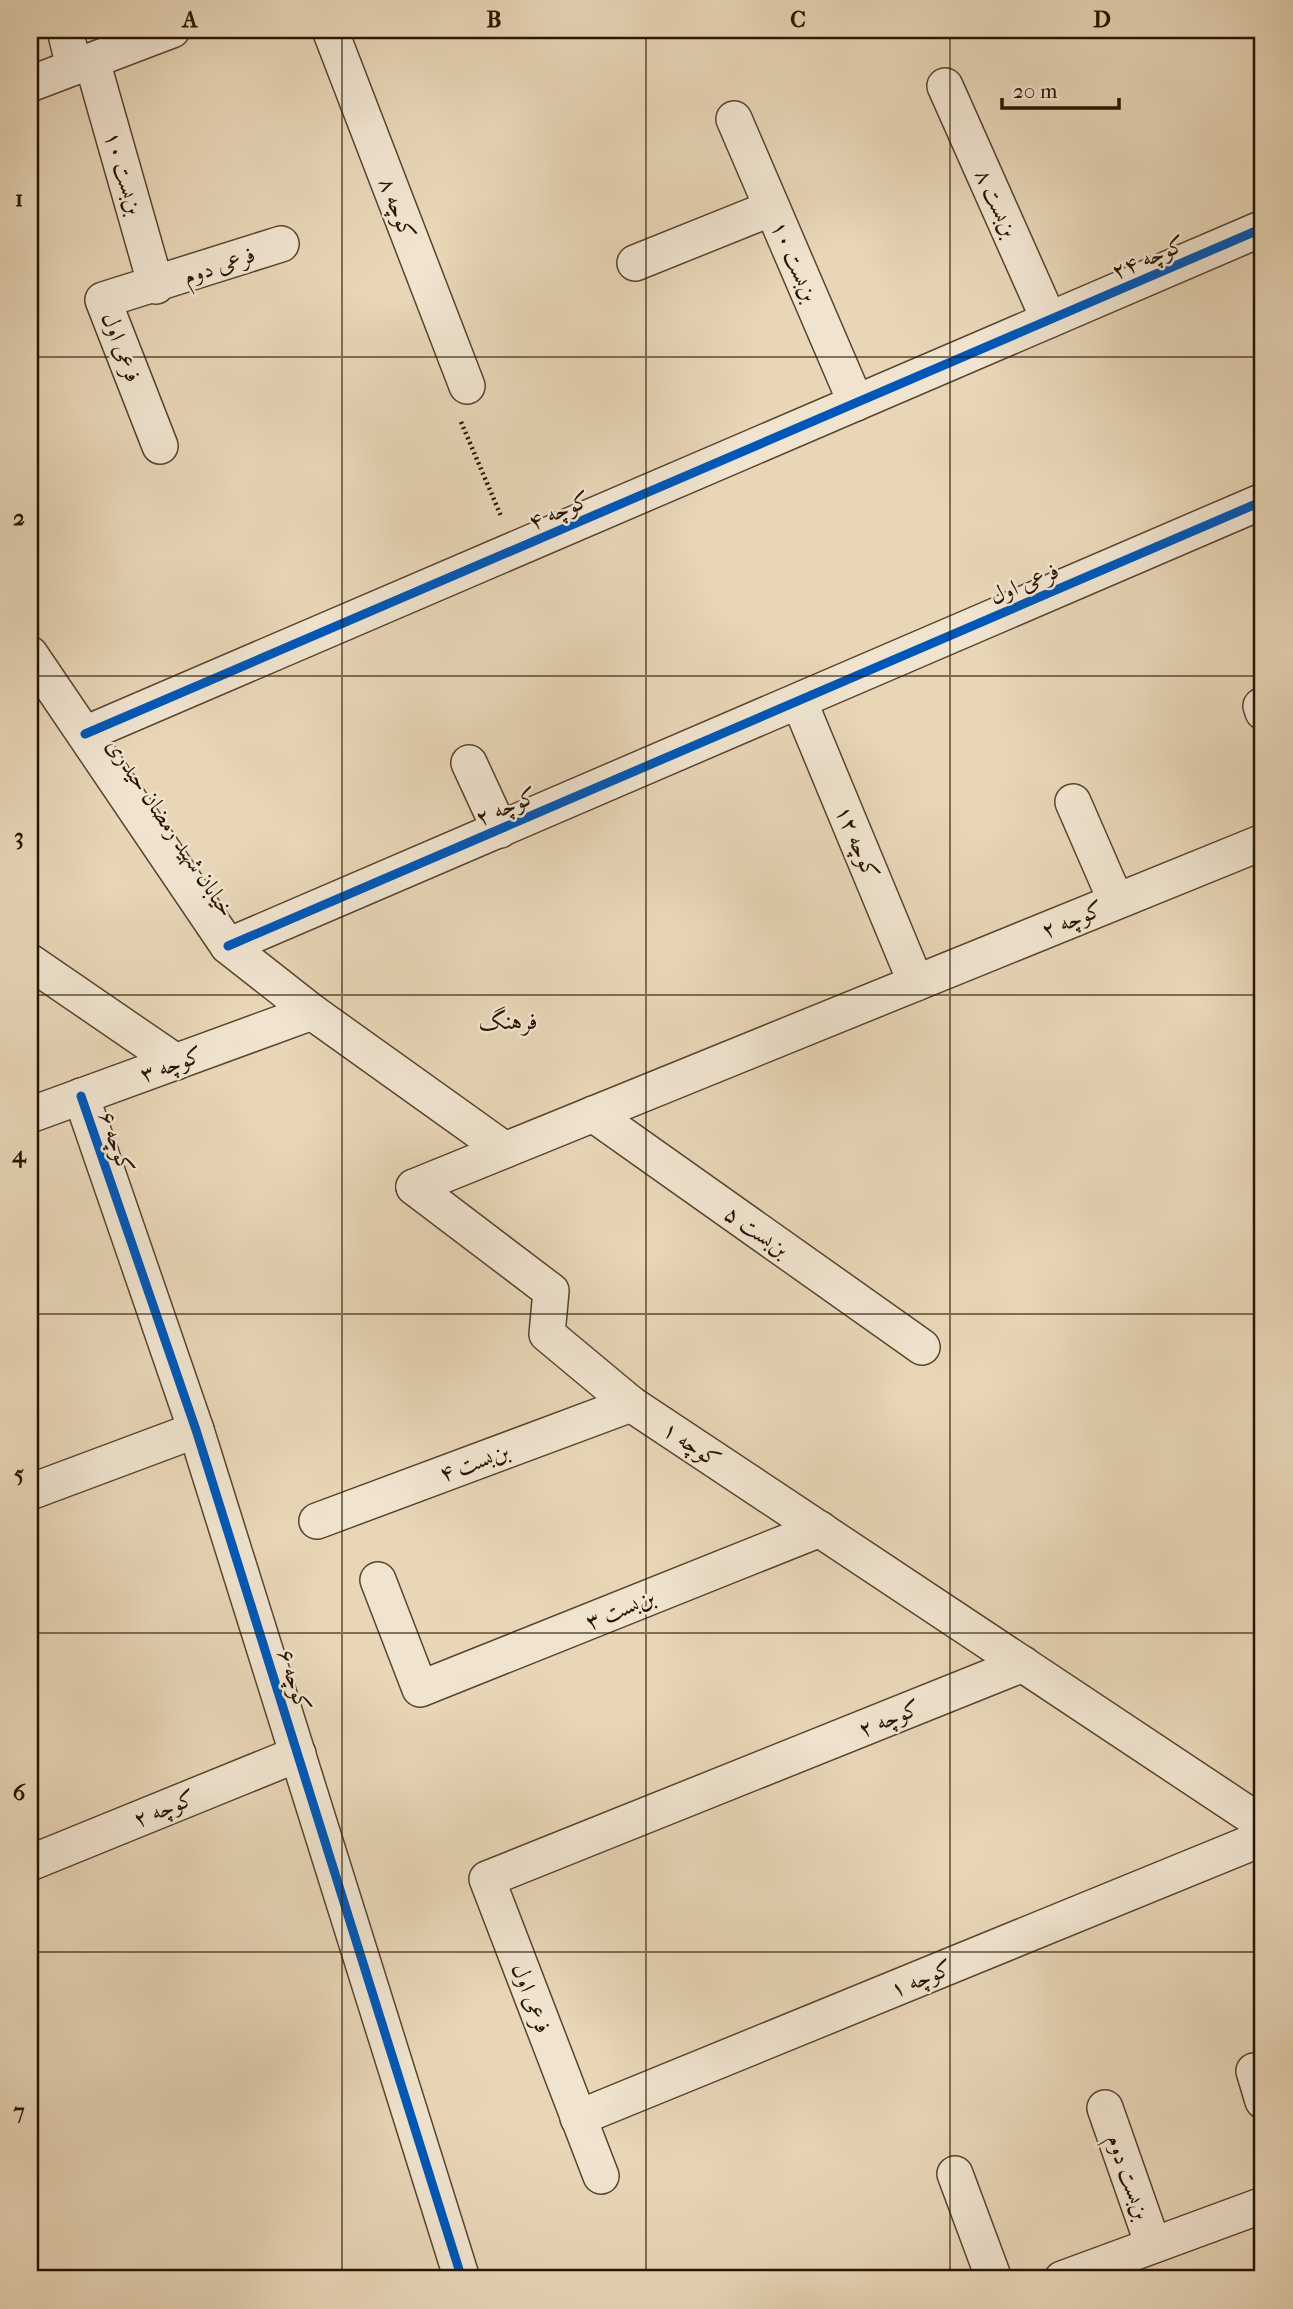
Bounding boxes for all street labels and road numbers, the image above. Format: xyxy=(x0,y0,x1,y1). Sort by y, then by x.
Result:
street label: بن‌بست ۱۰ xyxy=(99,128,148,218)
street label: بن‌بست ۸ xyxy=(970,165,1024,242)
street label: کوچه ۸ xyxy=(372,173,422,244)
street label: بن‌بست ۱۰ xyxy=(765,216,824,306)
street label: کوچه ۲۴ xyxy=(1107,230,1190,287)
street label: فرعی دوم xyxy=(180,241,261,296)
street label: فرعی اول xyxy=(95,309,147,386)
street label: کوچه ۴ xyxy=(524,485,595,537)
street label: فرعی اول xyxy=(986,557,1063,611)
street label: خیابان شهید رمضان حیدری xyxy=(100,733,240,922)
street label: کوچه ۲ xyxy=(471,781,542,833)
street label: کوچه ۱۲ xyxy=(828,801,885,884)
street label: کوچه ۲ xyxy=(1037,895,1108,946)
street label: کوچه ۳ xyxy=(136,1041,207,1090)
street label: کوچه ۶ xyxy=(91,1107,140,1178)
street label: بن‌بست ۵ xyxy=(719,1200,794,1263)
street label: کوچه ۱ xyxy=(656,1415,726,1475)
street label: بن‌بست ۴ xyxy=(436,1437,513,1488)
street label: بن‌بست ۳ xyxy=(582,1583,659,1636)
street label: کوچه ۶ xyxy=(270,1646,317,1715)
street label: کوچه ۲ xyxy=(854,1694,925,1745)
street label: کوچه ۲ xyxy=(129,1784,200,1835)
street label: کوچه ۱ xyxy=(886,1954,957,2005)
street label: فرعی اول xyxy=(505,1960,557,2037)
street label: بن‌بست دوم xyxy=(1096,2131,1156,2225)

